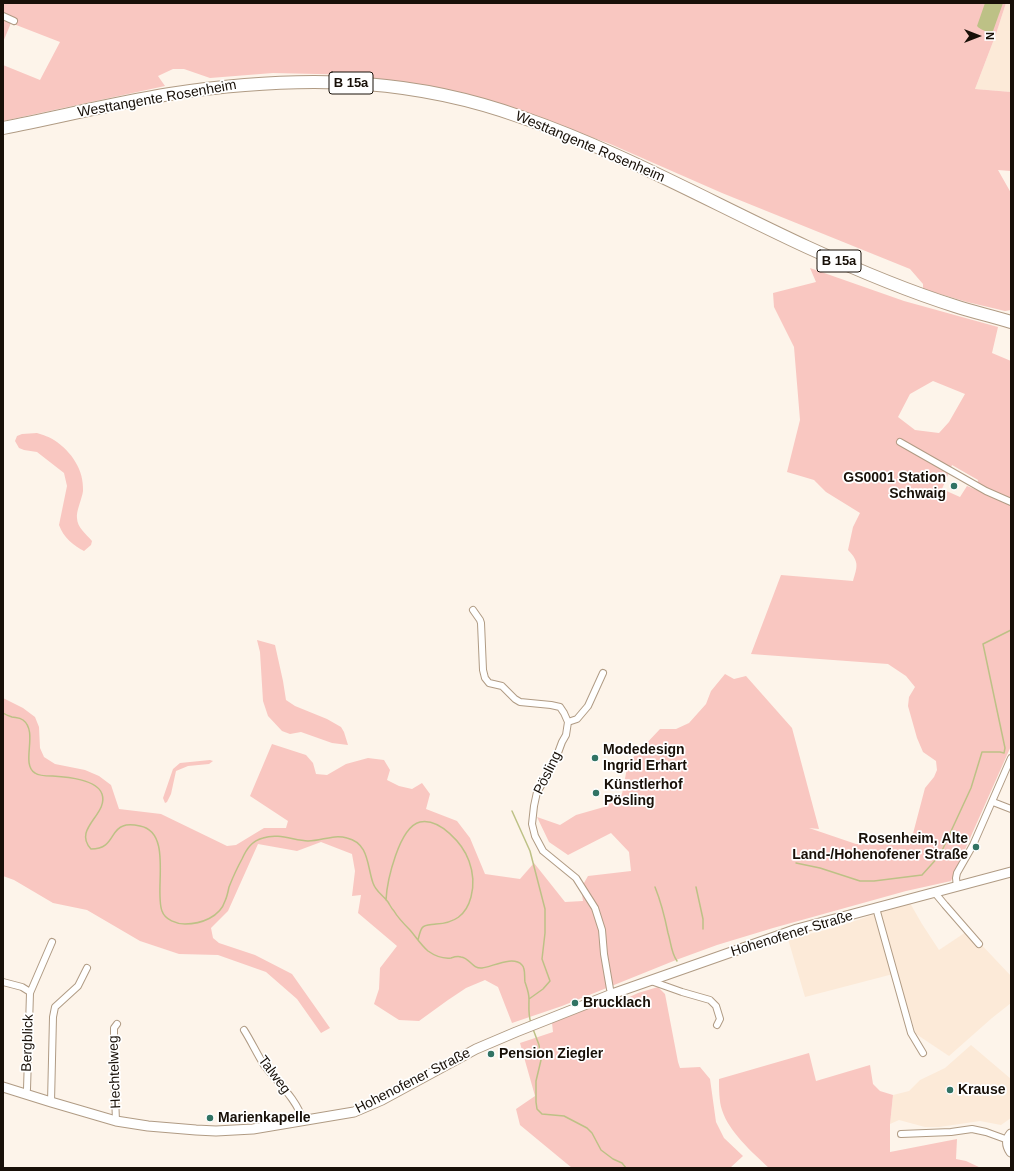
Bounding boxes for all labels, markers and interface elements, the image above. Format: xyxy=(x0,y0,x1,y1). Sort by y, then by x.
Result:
north arrow xyxy=(958,16,998,56)
text: N xyxy=(984,32,996,40)
road number: B 15a xyxy=(329,72,373,94)
street label: Westtangente Rosenheim xyxy=(76,77,238,121)
street label: Westtangente Rosenheim xyxy=(513,108,667,186)
road number: B 15a xyxy=(817,250,861,272)
place label: GS0001 Station Schwaig xyxy=(843,470,946,502)
marker: GS0001 Station Schwaig xyxy=(949,481,959,491)
place label: Modedesign Ingrid Erhart xyxy=(603,742,687,774)
street label: Pösling xyxy=(530,749,566,797)
marker: Modedesign Ingrid Erhart xyxy=(590,753,600,763)
place label: Künstlerhof Pösling xyxy=(604,777,683,810)
marker: Künstlerhof Pösling xyxy=(591,788,601,798)
place label: Rosenheim, Alte Land-/Hohenofener Straße xyxy=(792,831,968,864)
marker: Rosenheim, Alte Land-/Hohenofener Straße xyxy=(971,842,981,852)
street label: Hohenofener Straße xyxy=(729,907,855,961)
place label: Brucklach xyxy=(583,995,651,1011)
marker: Brucklach xyxy=(570,998,580,1008)
street label: Bergblick xyxy=(19,1014,37,1072)
street label: Hechtelweg xyxy=(105,1035,125,1109)
street label: Hohenofener Straße xyxy=(353,1045,473,1117)
place label: Pension Ziegler xyxy=(499,1046,603,1062)
marker: Pension Ziegler xyxy=(486,1049,496,1059)
street label: Talweg xyxy=(254,1053,294,1097)
place label: Krause xyxy=(958,1082,1005,1098)
marker: Krause xyxy=(945,1085,955,1095)
place label: Marienkapelle xyxy=(218,1110,311,1126)
marker: Marienkapelle xyxy=(205,1113,215,1123)

